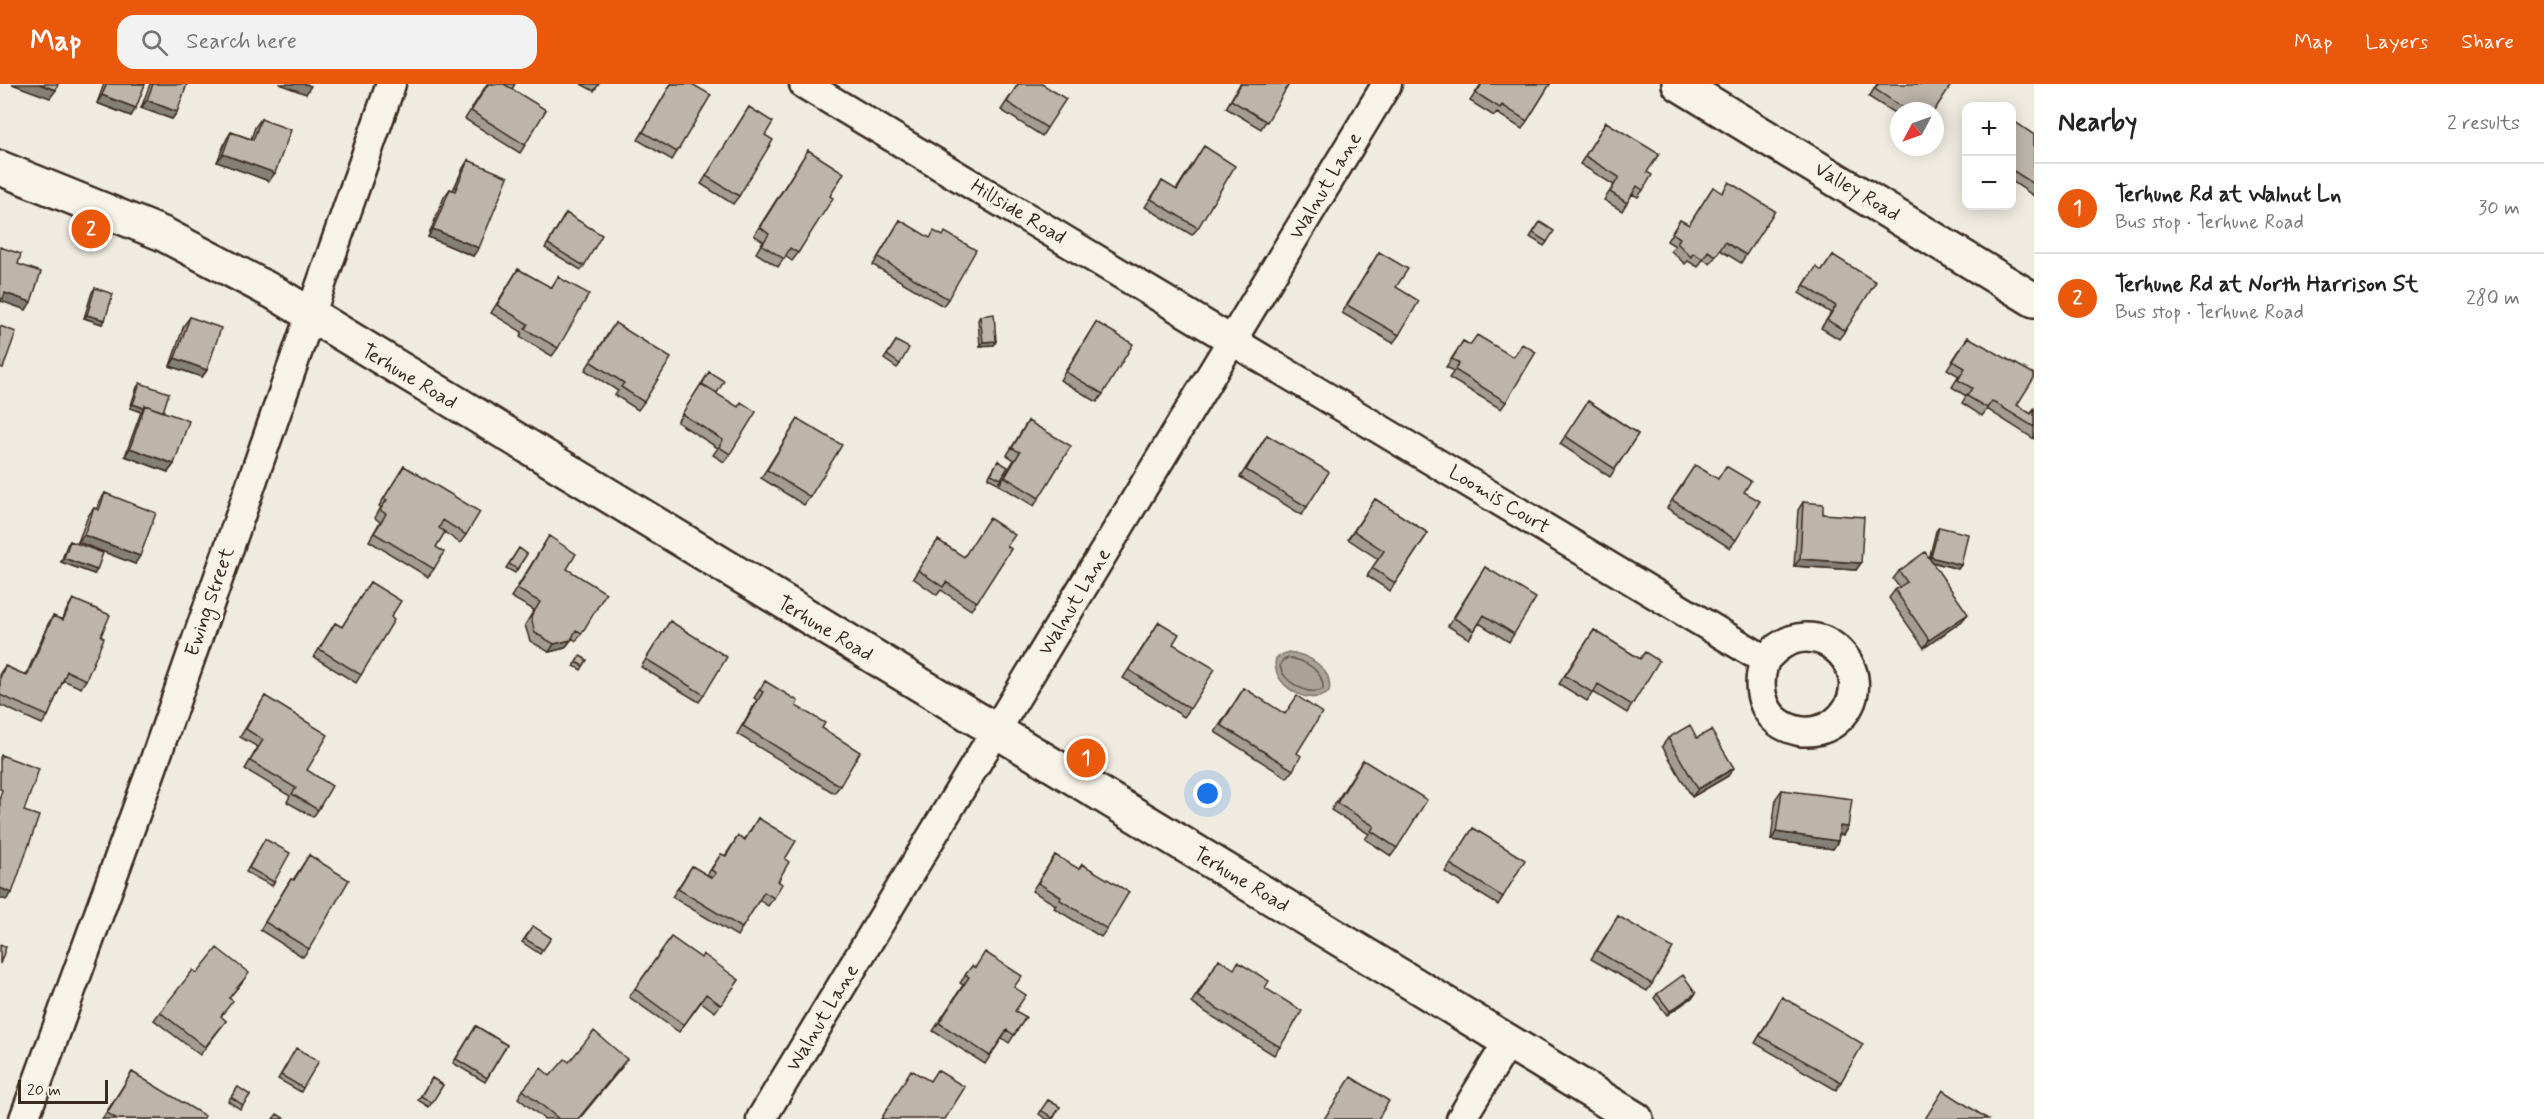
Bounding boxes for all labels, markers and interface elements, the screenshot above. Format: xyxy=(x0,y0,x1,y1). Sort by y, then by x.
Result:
search box xyxy=(117,15,537,69)
text: Map xyxy=(30,24,81,61)
icon: search xyxy=(138,26,171,59)
text: Search here xyxy=(186,28,297,56)
text: Map xyxy=(2294,28,2332,56)
text: Layers xyxy=(2365,28,2428,56)
text: Share xyxy=(2461,28,2514,56)
north arrow xyxy=(1890,102,1944,156)
map controls xyxy=(1962,102,2016,210)
button: + xyxy=(1962,102,2016,156)
text: Nearby xyxy=(2058,106,2137,140)
text: 2 results xyxy=(2447,110,2520,137)
street label: Walnut Lane xyxy=(1283,127,1369,245)
street label: Valley Road xyxy=(1809,156,1905,228)
button: − xyxy=(1962,156,2016,210)
street label: Hillside Road xyxy=(965,173,1071,251)
text: Terhune Rd at Walnut Ln xyxy=(2115,181,2341,209)
text: 1 xyxy=(2073,195,2082,222)
text: 30 m xyxy=(2478,195,2520,222)
pin: 2 xyxy=(72,206,110,252)
text: Bus stop · Terhune Road xyxy=(2115,209,2304,236)
text: Terhune Rd at North Harrison St xyxy=(2115,271,2418,299)
text: 2 xyxy=(2073,285,2082,312)
text: 280 m xyxy=(2466,285,2520,312)
text: Bus stop · Terhune Road xyxy=(2115,299,2304,326)
street label: Terhune Road xyxy=(356,338,462,416)
street label: Loomis Court xyxy=(1443,459,1555,541)
street label: Walnut Lane xyxy=(1032,543,1118,661)
street label: Ewing Street xyxy=(179,544,242,661)
street label: Terhune Road xyxy=(772,590,878,668)
pin: 1 xyxy=(1066,736,1106,780)
your location xyxy=(1193,779,1222,808)
street label: Terhune Road xyxy=(1188,841,1294,919)
street label: Walnut Lane xyxy=(780,959,866,1077)
scale bar xyxy=(18,1077,108,1104)
text: 20 m xyxy=(27,1080,61,1101)

